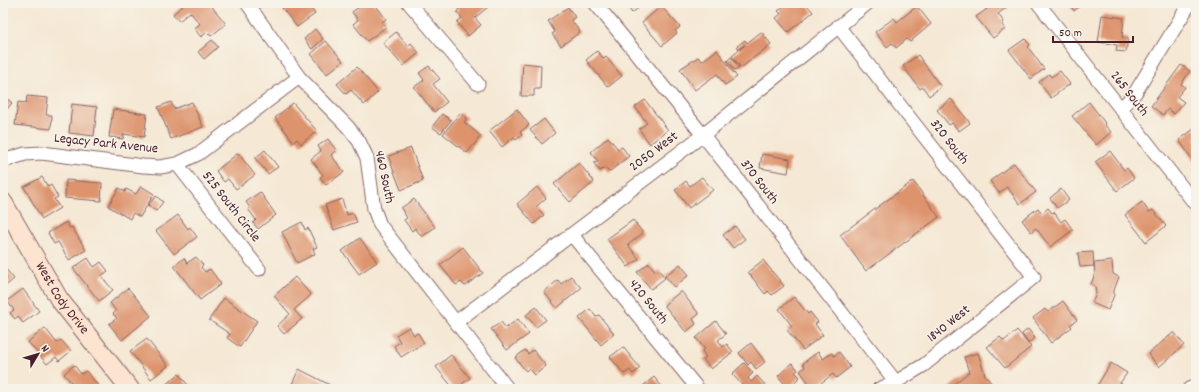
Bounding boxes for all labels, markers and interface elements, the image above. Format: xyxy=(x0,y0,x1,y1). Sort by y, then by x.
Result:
scale bar xyxy=(1053,18,1133,44)
text: 50 m xyxy=(1059,25,1082,42)
street label: 265 South xyxy=(1105,67,1153,121)
street label: 320 South xyxy=(925,115,973,169)
street label: 2050 West xyxy=(625,127,683,177)
street label: Legacy Park Avenue xyxy=(53,129,159,159)
street label: 460 South xyxy=(369,149,399,205)
street label: 370 South xyxy=(735,155,783,209)
street label: 525 South Circle xyxy=(197,167,265,247)
street label: West Cody Drive xyxy=(30,258,94,339)
street label: 420 South xyxy=(624,275,672,329)
street label: 1840 West xyxy=(923,300,975,348)
north arrow xyxy=(18,334,58,374)
text: N xyxy=(36,342,53,357)

